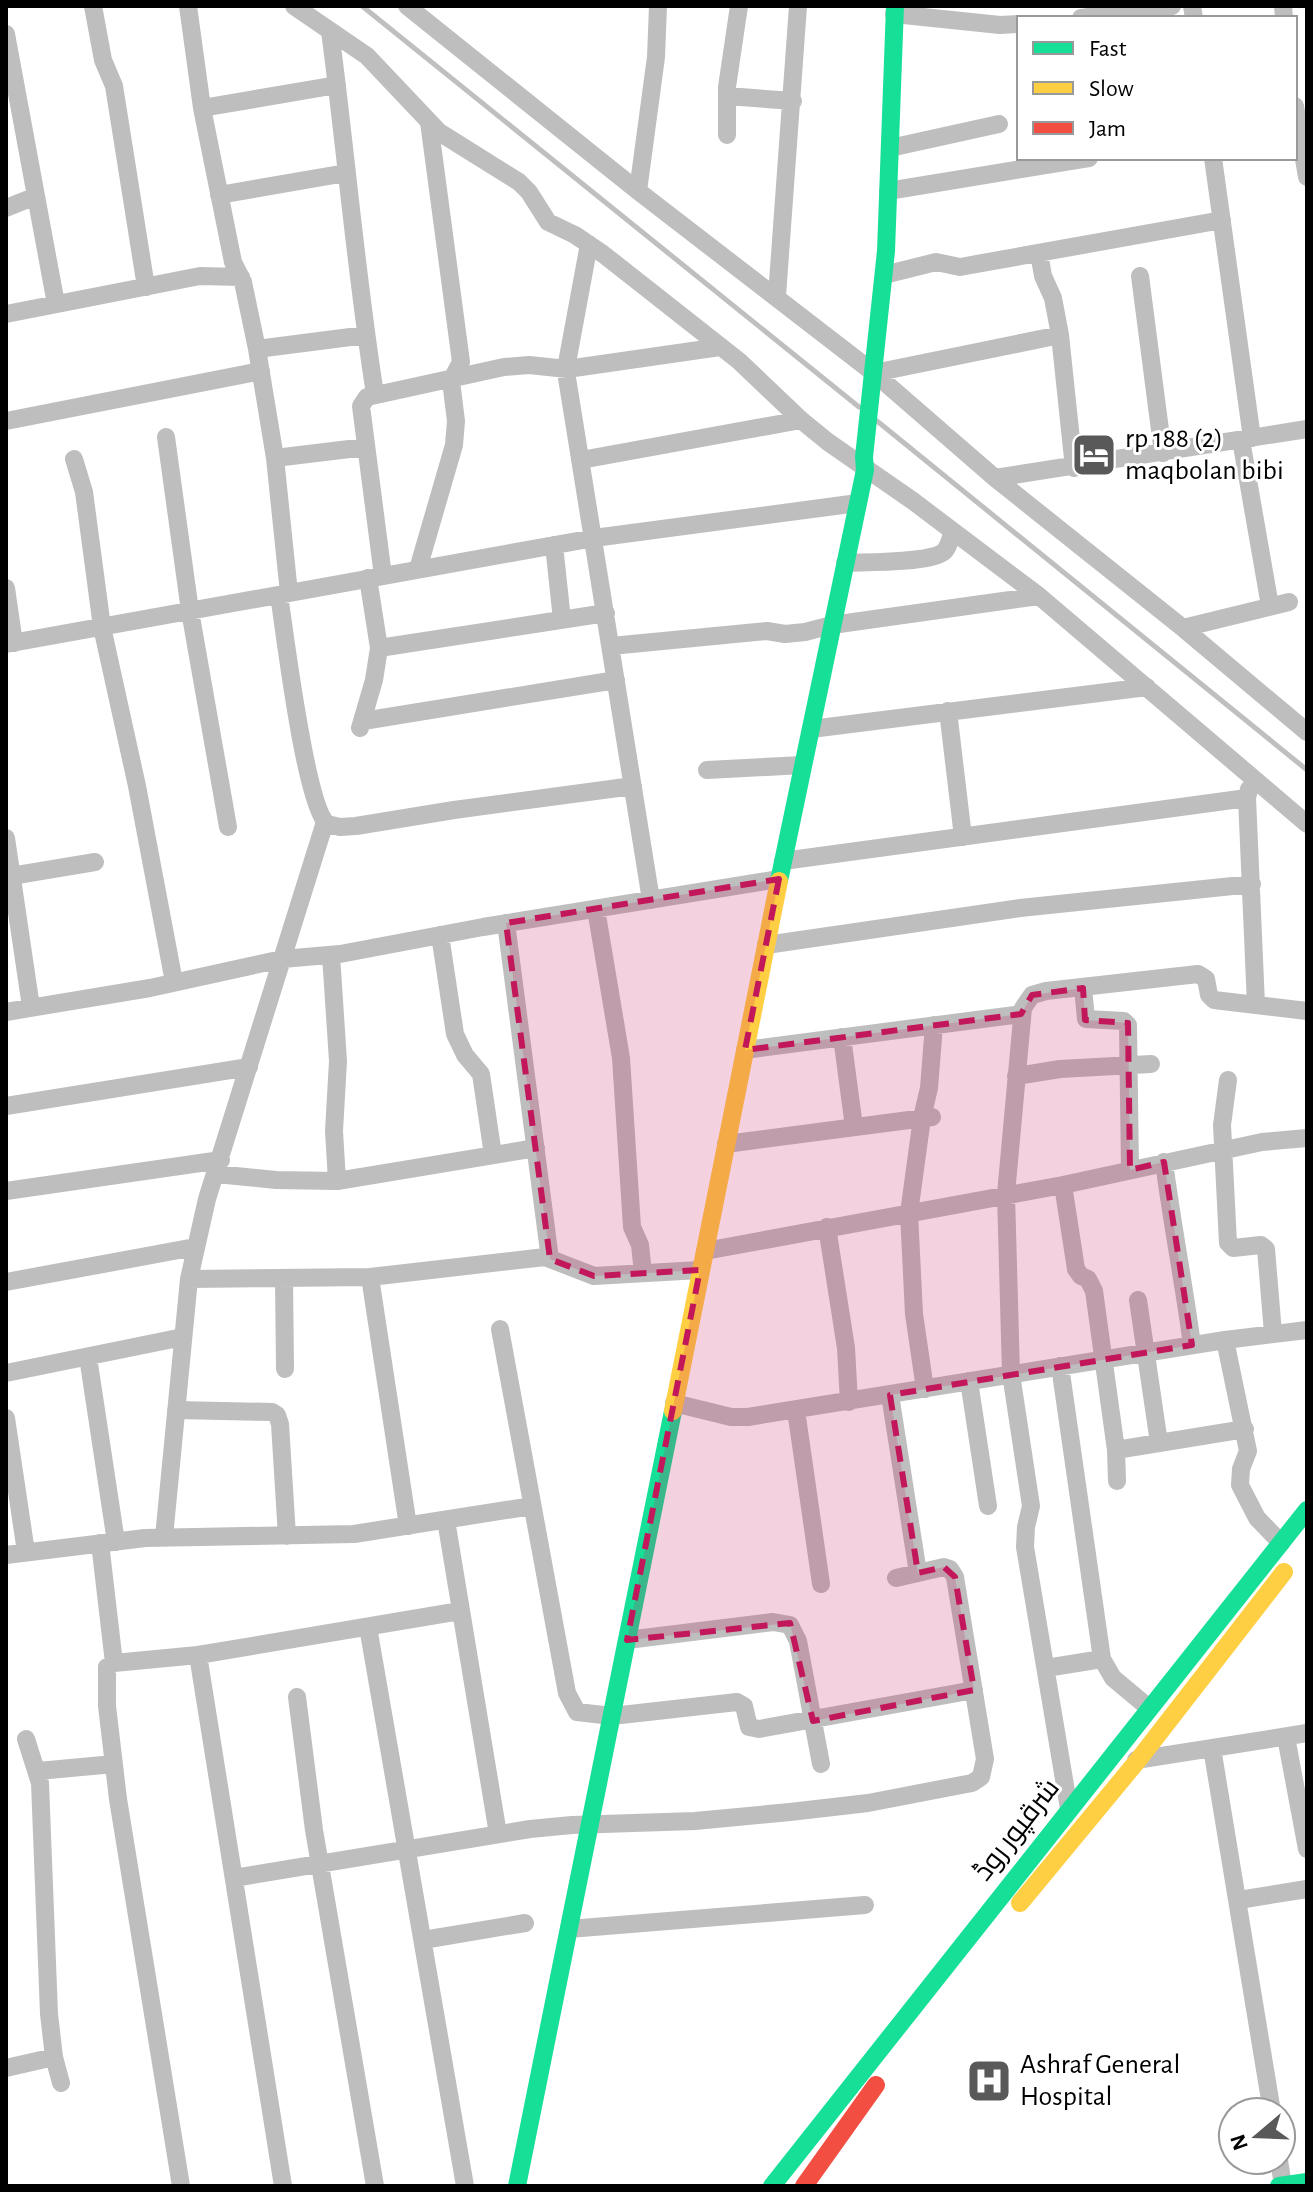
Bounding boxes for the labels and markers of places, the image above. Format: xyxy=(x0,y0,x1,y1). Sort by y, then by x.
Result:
place label: rp 188 (2) maqbolan bibi xyxy=(1125,425,1284,485)
hotel icon: rp 188 (2) maqbolan bibi xyxy=(1070,431,1118,479)
place label: Ashraf General Hospital xyxy=(1020,2051,1180,2111)
hospital icon: Ashraf General Hospital xyxy=(965,2057,1013,2105)

